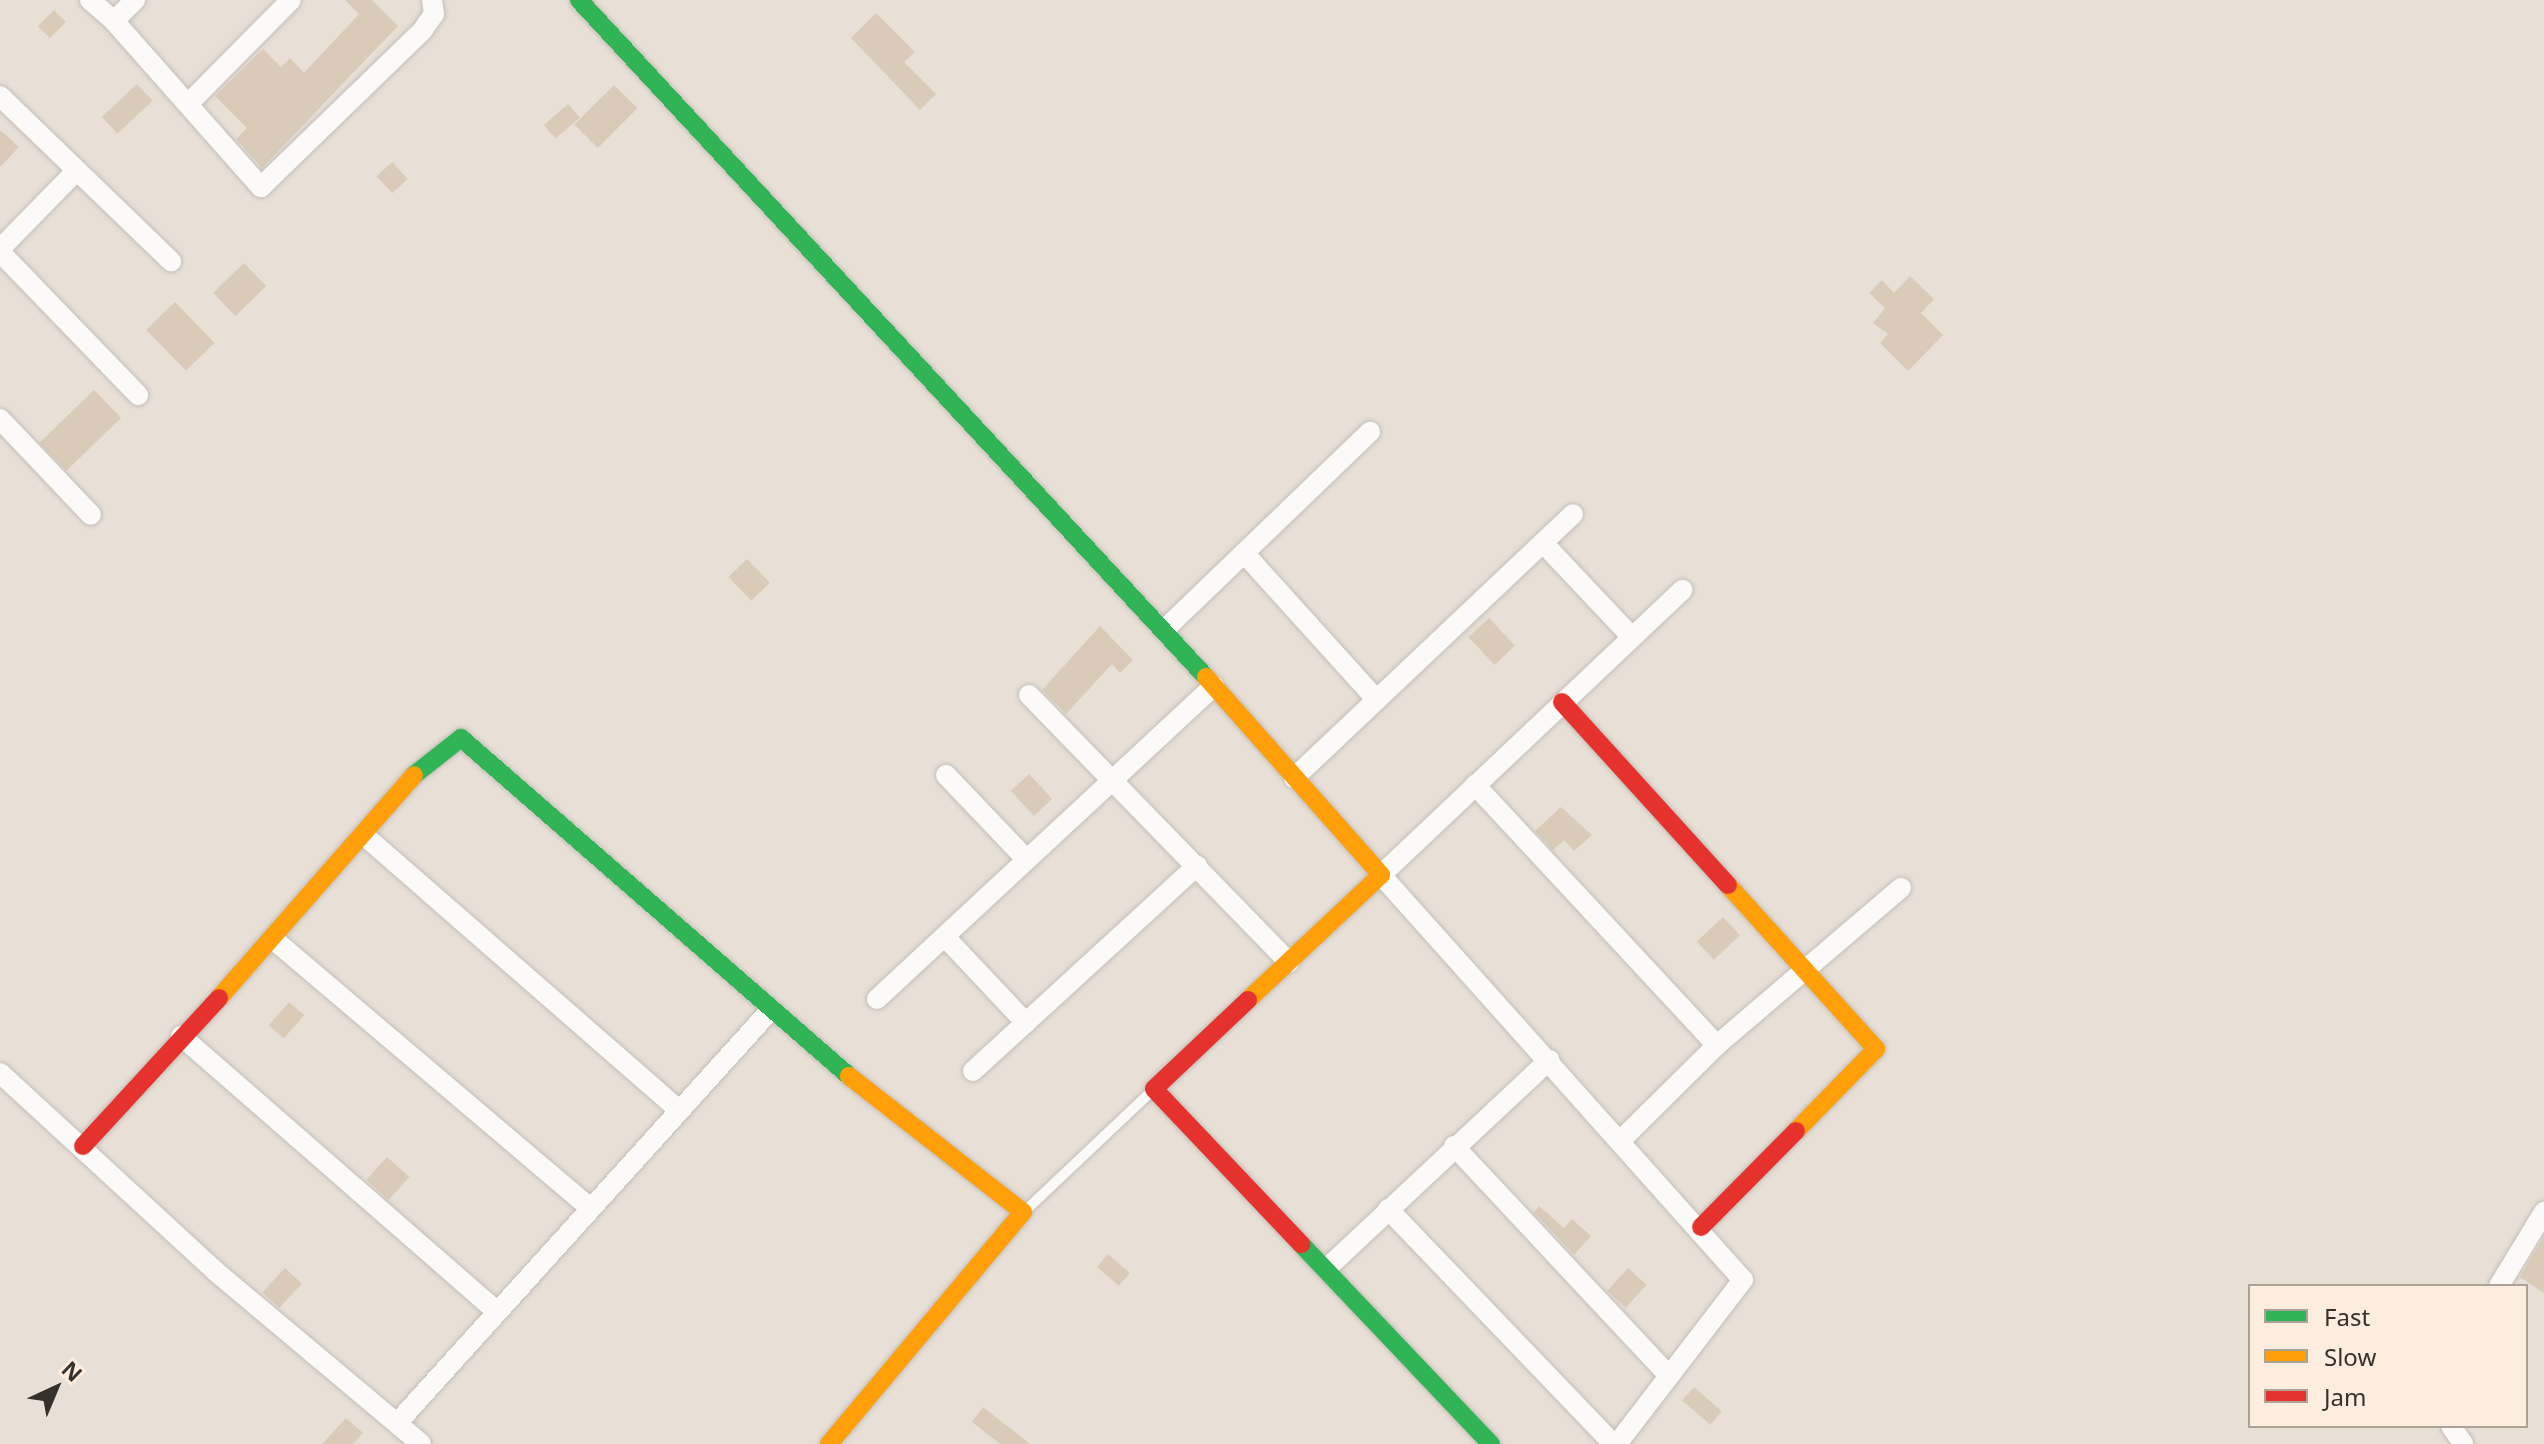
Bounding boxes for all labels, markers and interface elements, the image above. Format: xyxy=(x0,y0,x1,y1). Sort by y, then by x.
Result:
legend xyxy=(2248,1284,2528,1428)
text: Fast xyxy=(2324,1300,2370,1333)
text: Slow xyxy=(2324,1340,2376,1373)
north arrow xyxy=(16,1348,96,1428)
text: N xyxy=(56,1354,90,1388)
text: Jam xyxy=(2324,1380,2366,1413)

